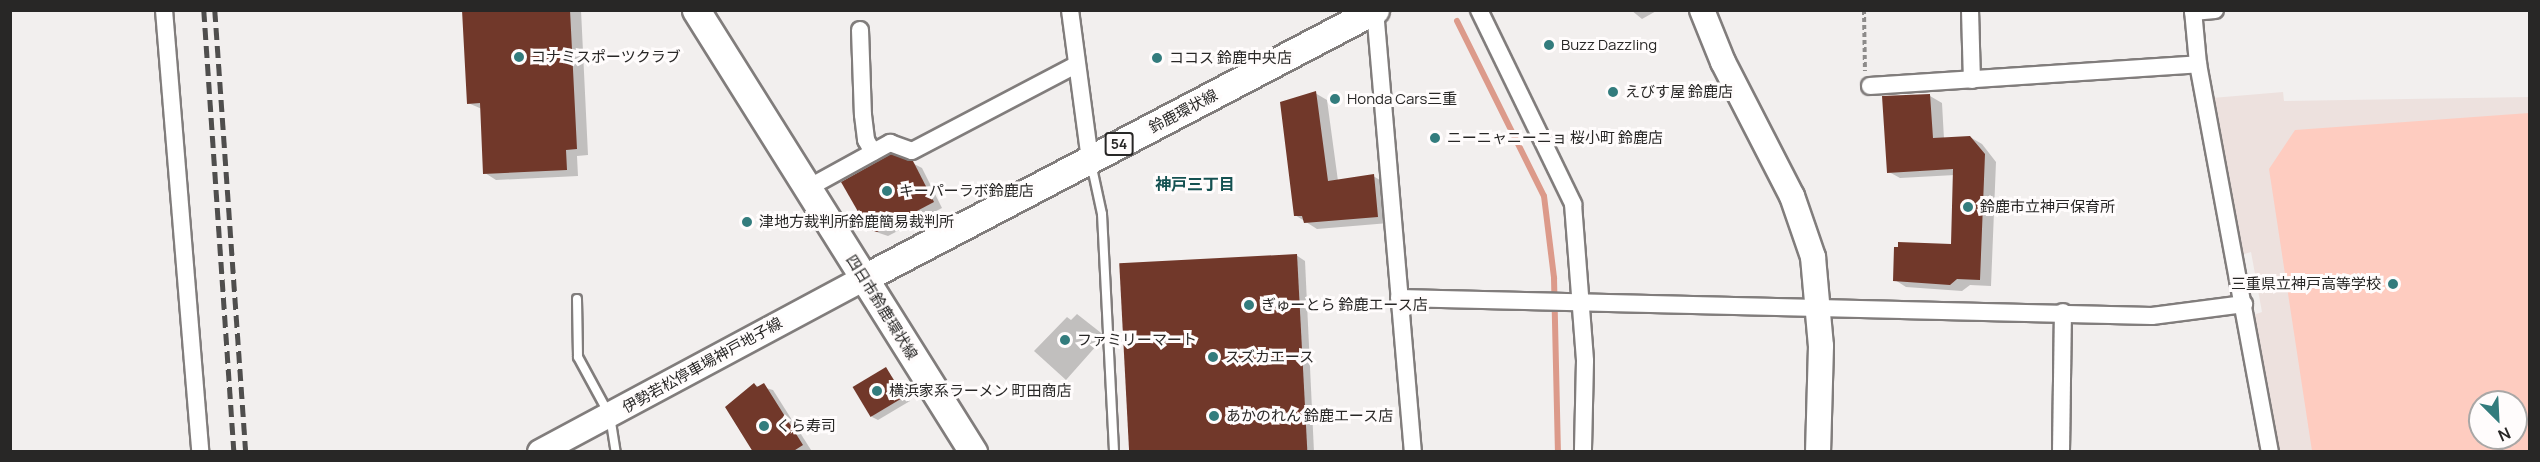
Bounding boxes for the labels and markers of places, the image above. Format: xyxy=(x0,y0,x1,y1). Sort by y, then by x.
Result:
place label: Buzz Dazzling xyxy=(1561,36,1657,54)
marker: Buzz Dazzling xyxy=(1542,38,1556,52)
place label: コナミスポーツクラブ xyxy=(531,48,681,66)
place label: ココス 鈴鹿中央店 xyxy=(1169,49,1292,67)
marker: コナミスポーツクラブ xyxy=(512,50,526,64)
marker: ココス 鈴鹿中央店 xyxy=(1150,51,1164,65)
place label: えびす屋 鈴鹿店 xyxy=(1625,83,1733,101)
marker: えびす屋 鈴鹿店 xyxy=(1606,85,1620,99)
place label: Honda Cars三重 xyxy=(1347,90,1457,108)
marker: Honda Cars三重 xyxy=(1328,92,1342,106)
place label: ニーニャニーニョ 桜小町 鈴鹿店 xyxy=(1447,129,1663,147)
marker: ニーニャニーニョ 桜小町 鈴鹿店 xyxy=(1428,131,1442,145)
place label: キーパーラボ鈴鹿店 xyxy=(899,182,1034,200)
marker: キーパーラボ鈴鹿店 xyxy=(880,184,894,198)
place label: 鈴鹿市立神戸保育所 xyxy=(1980,198,2115,216)
marker: 鈴鹿市立神戸保育所 xyxy=(1961,200,1975,214)
place label: 津地方裁判所鈴鹿簡易裁判所 xyxy=(759,213,954,231)
marker: 津地方裁判所鈴鹿簡易裁判所 xyxy=(740,215,754,229)
place label: 三重県立神戸高等学校 xyxy=(2231,275,2381,293)
marker: 三重県立神戸高等学校 xyxy=(2386,277,2400,291)
place label: ぎゅーとら 鈴鹿エース店 xyxy=(1261,296,1429,314)
marker: ぎゅーとら 鈴鹿エース店 xyxy=(1242,298,1256,312)
place label: ファミリーマート xyxy=(1077,331,1197,349)
marker: ファミリーマート xyxy=(1058,333,1072,347)
place label: スズカエース xyxy=(1225,348,1315,366)
marker: スズカエース xyxy=(1206,350,1220,364)
place label: 横浜家系ラーメン 町田商店 xyxy=(889,382,1072,400)
marker: 横浜家系ラーメン 町田商店 xyxy=(870,384,884,398)
place label: あかのれん 鈴鹿エース店 xyxy=(1226,407,1394,425)
marker: あかのれん 鈴鹿エース店 xyxy=(1207,409,1221,423)
place label: くら寿司 xyxy=(776,417,836,435)
marker: くら寿司 xyxy=(757,419,771,433)

